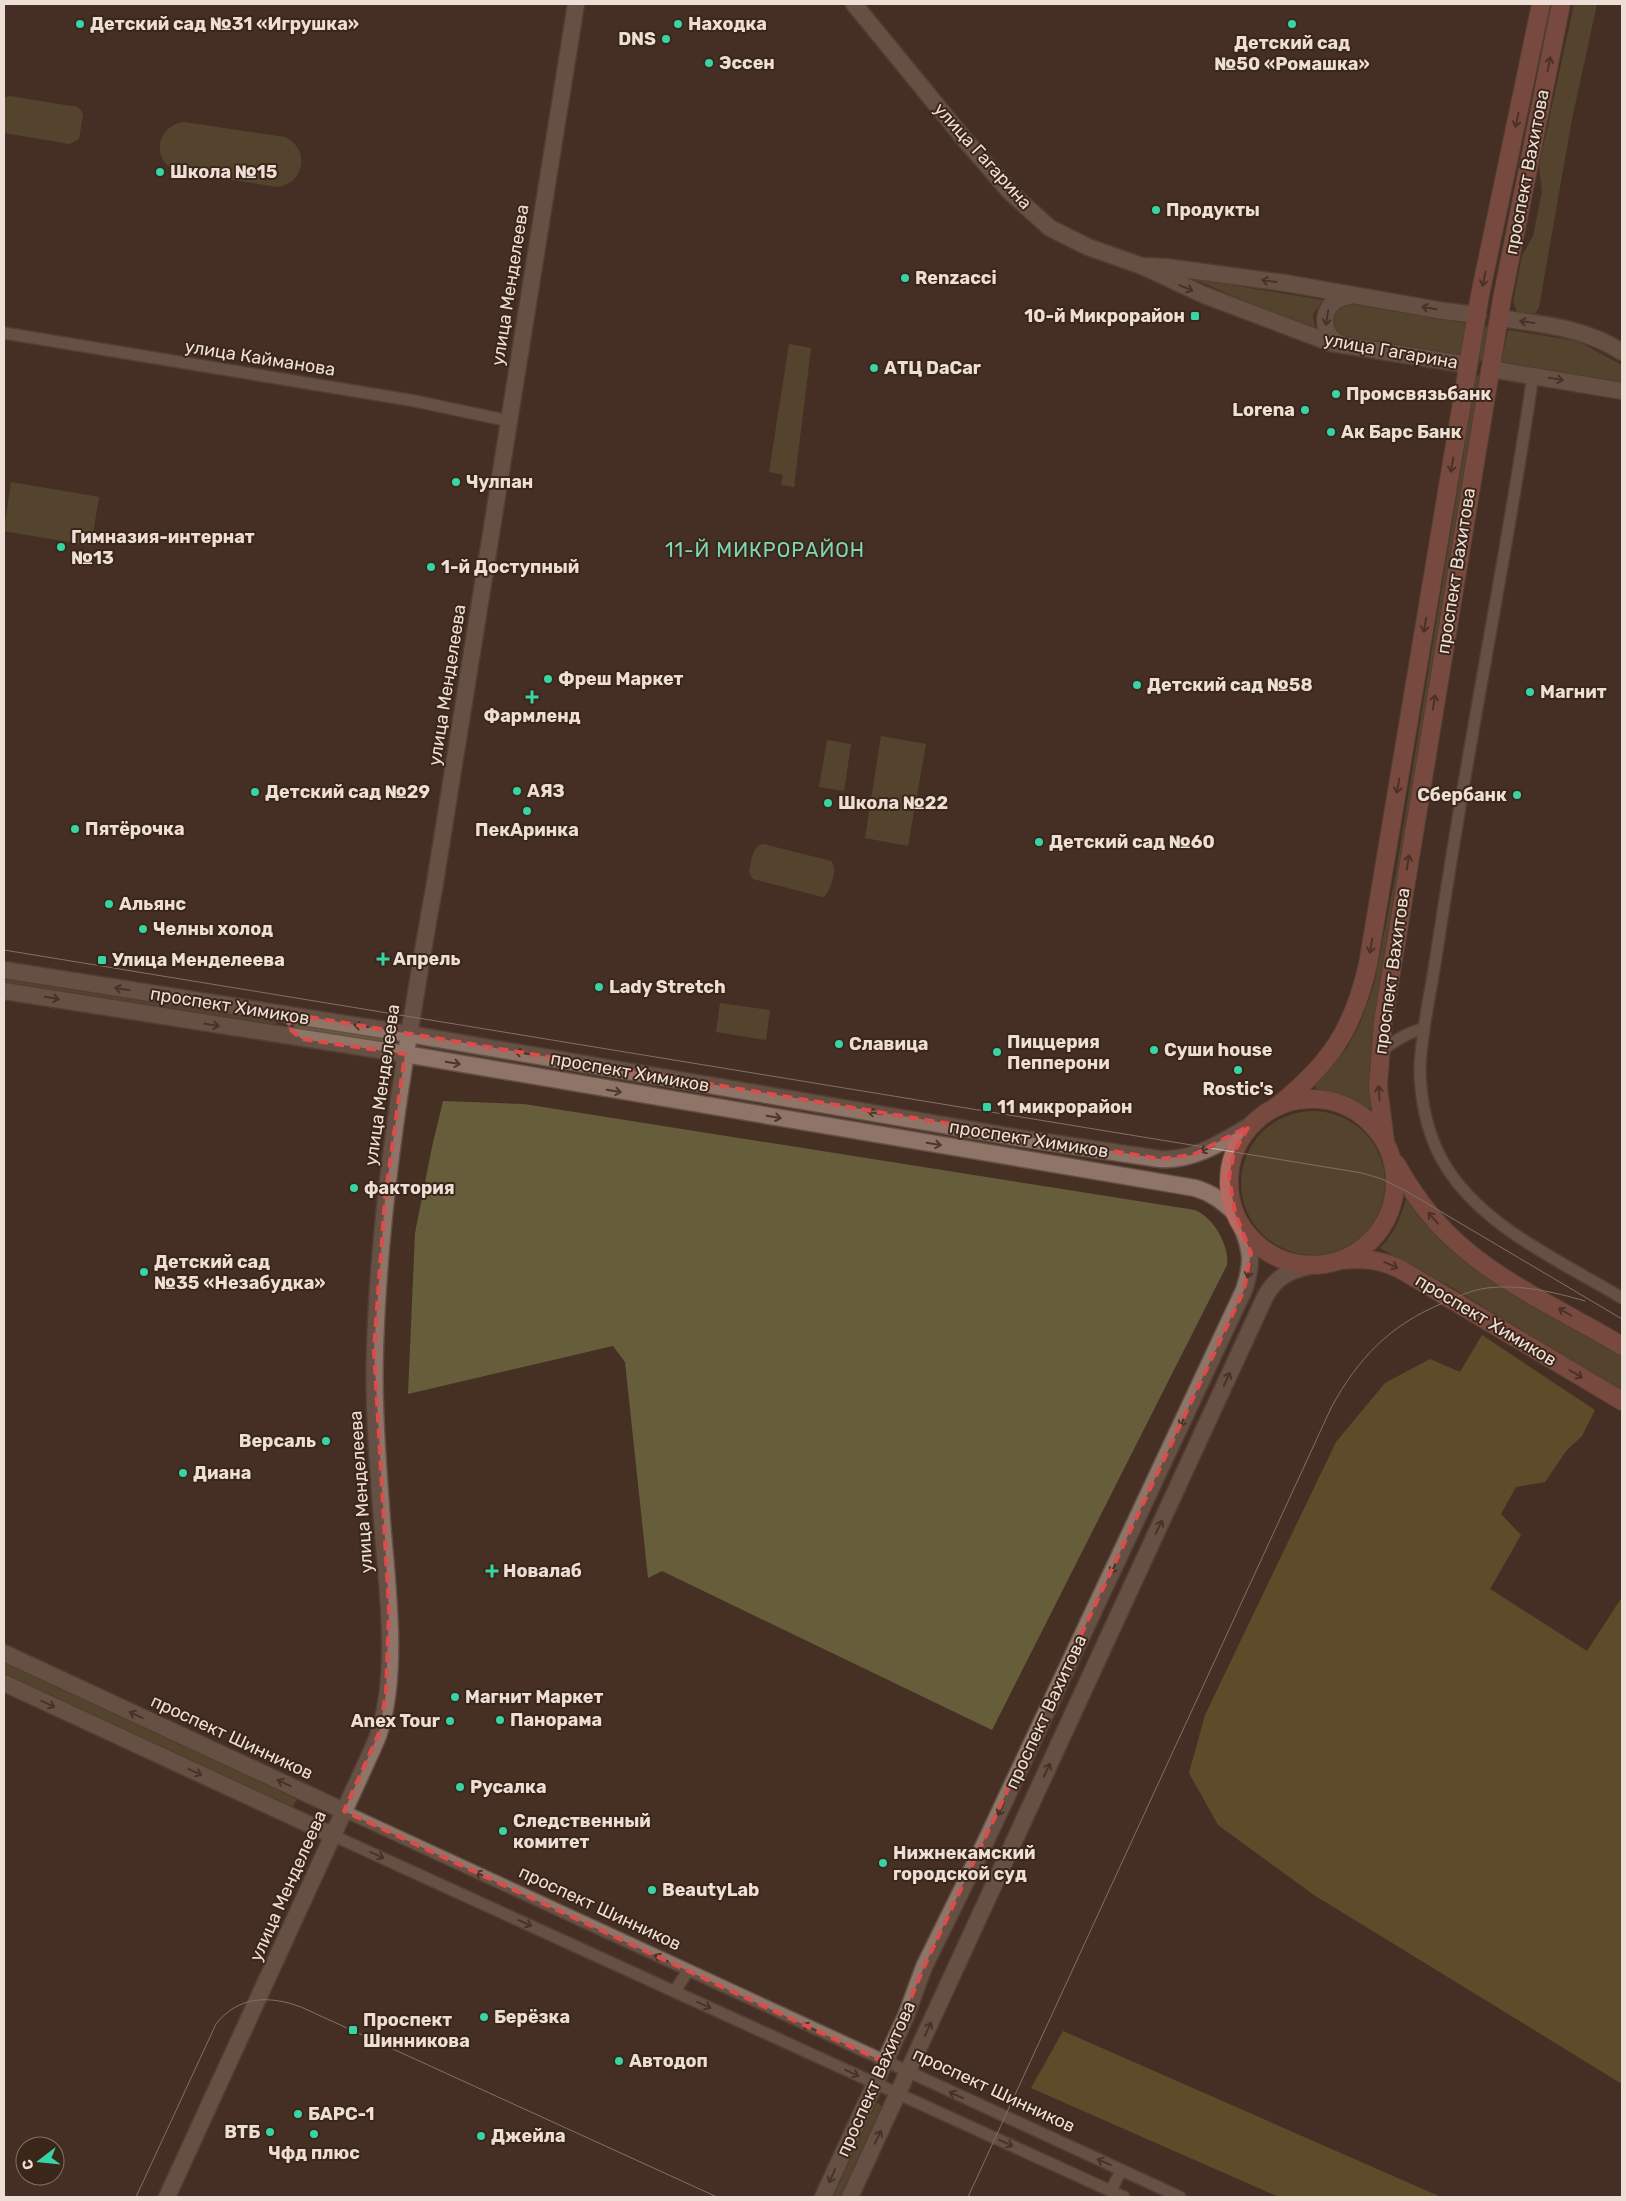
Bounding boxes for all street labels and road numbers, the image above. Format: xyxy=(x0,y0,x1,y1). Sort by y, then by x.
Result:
street label: проспект Вахитова xyxy=(1500,88,1554,256)
street label: улица Гагарина xyxy=(929,98,1037,214)
street label: улица Менделеева xyxy=(486,203,534,367)
street label: улица Гагарина xyxy=(1322,328,1460,374)
street label: улица Кайманова xyxy=(183,335,337,381)
street label: проспект Вахитова xyxy=(1432,486,1480,656)
street label: улица Менделеева xyxy=(423,603,471,767)
street label: проспект Вахитова xyxy=(1369,886,1415,1056)
street label: проспект Химиков xyxy=(149,983,311,1029)
street label: улица Менделеева xyxy=(360,1003,404,1167)
street label: проспект Химиков xyxy=(549,1047,711,1097)
street label: проспект Химиков xyxy=(948,1116,1110,1162)
street label: проспект Химиков xyxy=(1411,1269,1561,1371)
street label: улица Менделеева xyxy=(344,1410,378,1574)
street label: проспект Вахитова xyxy=(1001,1631,1091,1793)
street label: проспект Шинников xyxy=(147,1690,317,1784)
street label: улица Менделеева xyxy=(245,1807,331,1965)
street label: проспект Шинников xyxy=(515,1861,685,1955)
street label: проспект Вахитова xyxy=(832,1998,920,2160)
street label: проспект Шинников xyxy=(909,2043,1079,2137)

